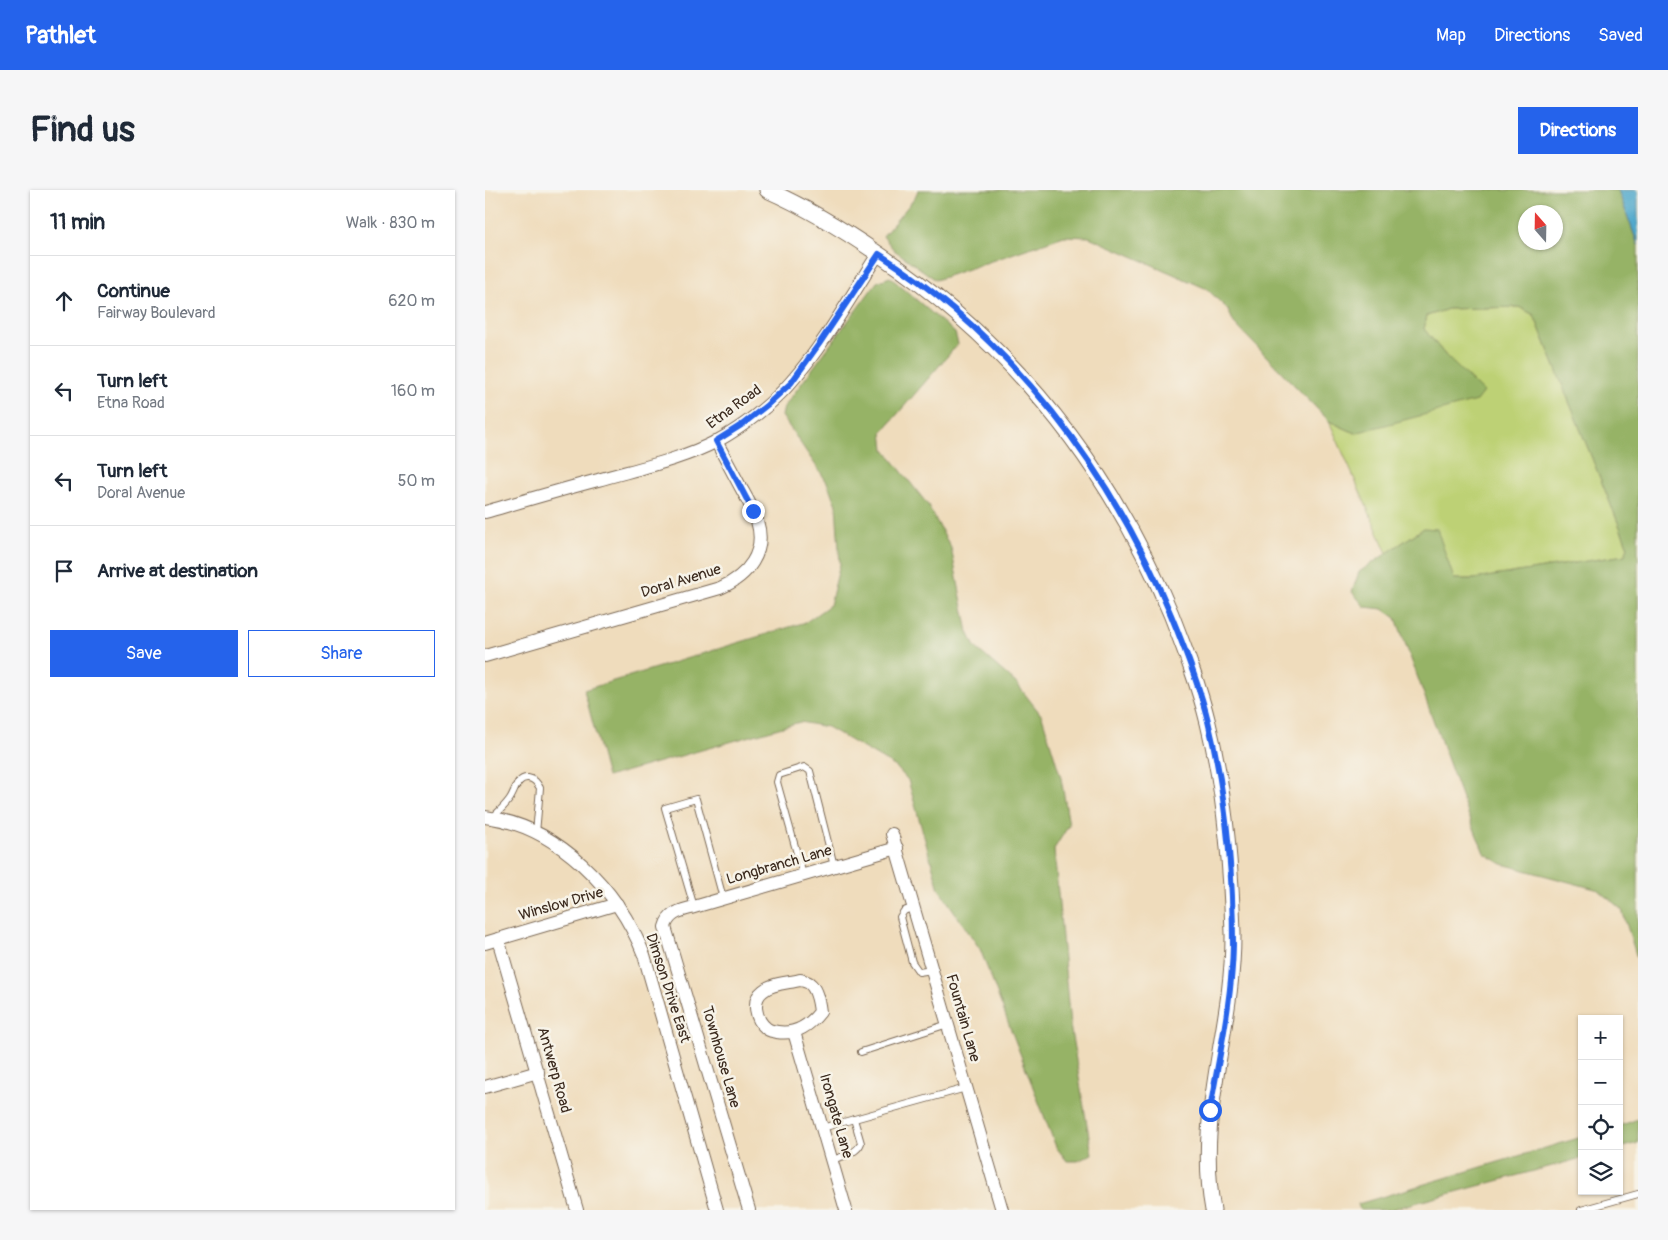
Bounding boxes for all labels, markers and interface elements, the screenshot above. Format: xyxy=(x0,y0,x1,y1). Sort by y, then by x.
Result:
text: Pathlet xyxy=(25,21,96,50)
text: Map xyxy=(1436,24,1466,47)
text: Directions xyxy=(1494,24,1570,47)
text: Saved xyxy=(1598,24,1643,47)
button: Directions xyxy=(1518,107,1638,154)
text: Find us xyxy=(30,108,135,152)
north arrow xyxy=(1518,205,1563,250)
text: 11 min xyxy=(50,209,105,236)
text: Walk · 830 m xyxy=(346,213,435,233)
text: Continue xyxy=(97,279,170,303)
icon: ahead xyxy=(50,287,78,315)
text: 620 m xyxy=(388,291,435,311)
text: Fairway Boulevard xyxy=(97,303,215,323)
text: Turn left xyxy=(97,369,167,393)
icon: left xyxy=(50,377,78,405)
text: 160 m xyxy=(391,381,435,401)
street label: Etna Road xyxy=(703,381,765,433)
text: Etna Road xyxy=(97,393,165,413)
text: Turn left xyxy=(97,459,167,483)
icon: left xyxy=(50,467,78,495)
text: 50 m xyxy=(398,471,435,491)
text: Doral Avenue xyxy=(97,483,185,503)
route end xyxy=(742,500,765,523)
icon: arrive xyxy=(50,557,78,585)
text: Arrive at destination xyxy=(97,559,258,583)
street label: Doral Avenue xyxy=(639,560,724,602)
button: Save xyxy=(50,630,238,677)
button: Share xyxy=(248,630,435,677)
street label: Longbranch Lane xyxy=(724,841,835,889)
street label: Winslow Drive xyxy=(517,883,606,925)
street label: Dimson Drive East xyxy=(641,931,695,1046)
street label: Fountain Lane xyxy=(941,972,985,1065)
street label: Townhouse Lane xyxy=(697,1004,745,1111)
map controls xyxy=(1578,1015,1623,1195)
button: + xyxy=(1578,1015,1623,1060)
street label: Antwerp Road xyxy=(533,1025,575,1115)
button: − xyxy=(1578,1060,1623,1105)
street label: Irongate Lane xyxy=(815,1071,857,1161)
route start xyxy=(1199,1099,1222,1122)
button: locate xyxy=(1578,1105,1623,1150)
button: layers xyxy=(1578,1150,1623,1195)

